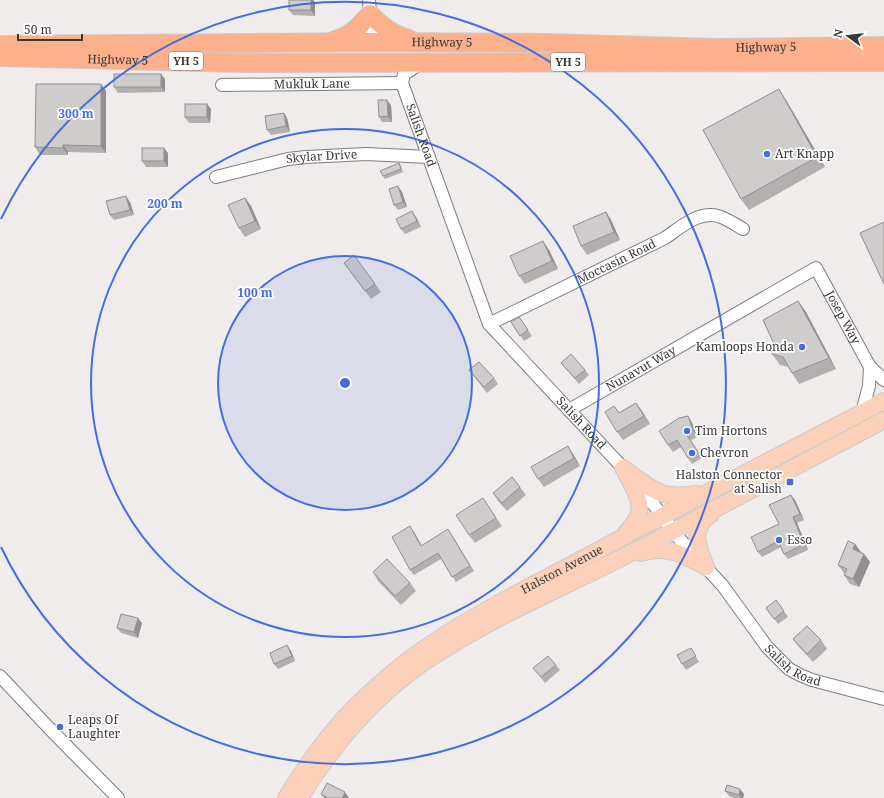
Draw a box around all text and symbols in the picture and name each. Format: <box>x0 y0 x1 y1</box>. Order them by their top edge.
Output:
scale bar <box>18 16 82 42</box>
north arrow <box>828 16 868 56</box>
text: 50 m <box>24 21 52 38</box>
text: N <box>829 27 846 39</box>
street label: Highway 5 <box>411 33 473 51</box>
street label: Highway 5 <box>735 38 796 56</box>
street label: Highway 5 <box>87 50 149 69</box>
road number: YH 5 <box>169 52 203 70</box>
road number: YH 5 <box>551 53 585 71</box>
street label: Mukluk Lane <box>274 75 350 92</box>
street label: Salish Road <box>402 101 441 170</box>
text: 300 m <box>58 105 94 122</box>
street label: Skylar Drive <box>285 145 358 167</box>
place label: Art Knapp <box>775 145 834 162</box>
marker: Art Knapp <box>762 149 772 159</box>
text: 200 m <box>147 195 183 212</box>
street label: Moccasin Road <box>574 234 659 288</box>
text: 100 m <box>237 284 273 301</box>
street label: Josep Way <box>821 286 865 347</box>
place label: Kamloops Honda <box>696 338 794 355</box>
street label: Nunavut Way <box>603 341 679 395</box>
marker: Kamloops Honda <box>797 342 807 352</box>
centre of rings <box>338 376 352 390</box>
street label: Salish Road <box>553 393 611 453</box>
place label: Tim Hortons <box>695 422 767 439</box>
marker: Tim Hortons <box>682 426 692 436</box>
place label: Chevron <box>700 444 749 461</box>
marker: Chevron <box>687 448 697 458</box>
place label: Halston Connector at Salish <box>676 466 782 497</box>
marker: Halston Connector at Salish <box>785 477 795 487</box>
place label: Esso <box>787 531 812 548</box>
marker: Esso <box>774 535 784 545</box>
street label: Halston Avenue <box>518 541 606 598</box>
street label: Salish Road <box>761 640 824 690</box>
place label: Leaps Of Laughter <box>68 711 121 742</box>
marker: Leaps Of Laughter <box>55 722 65 732</box>

